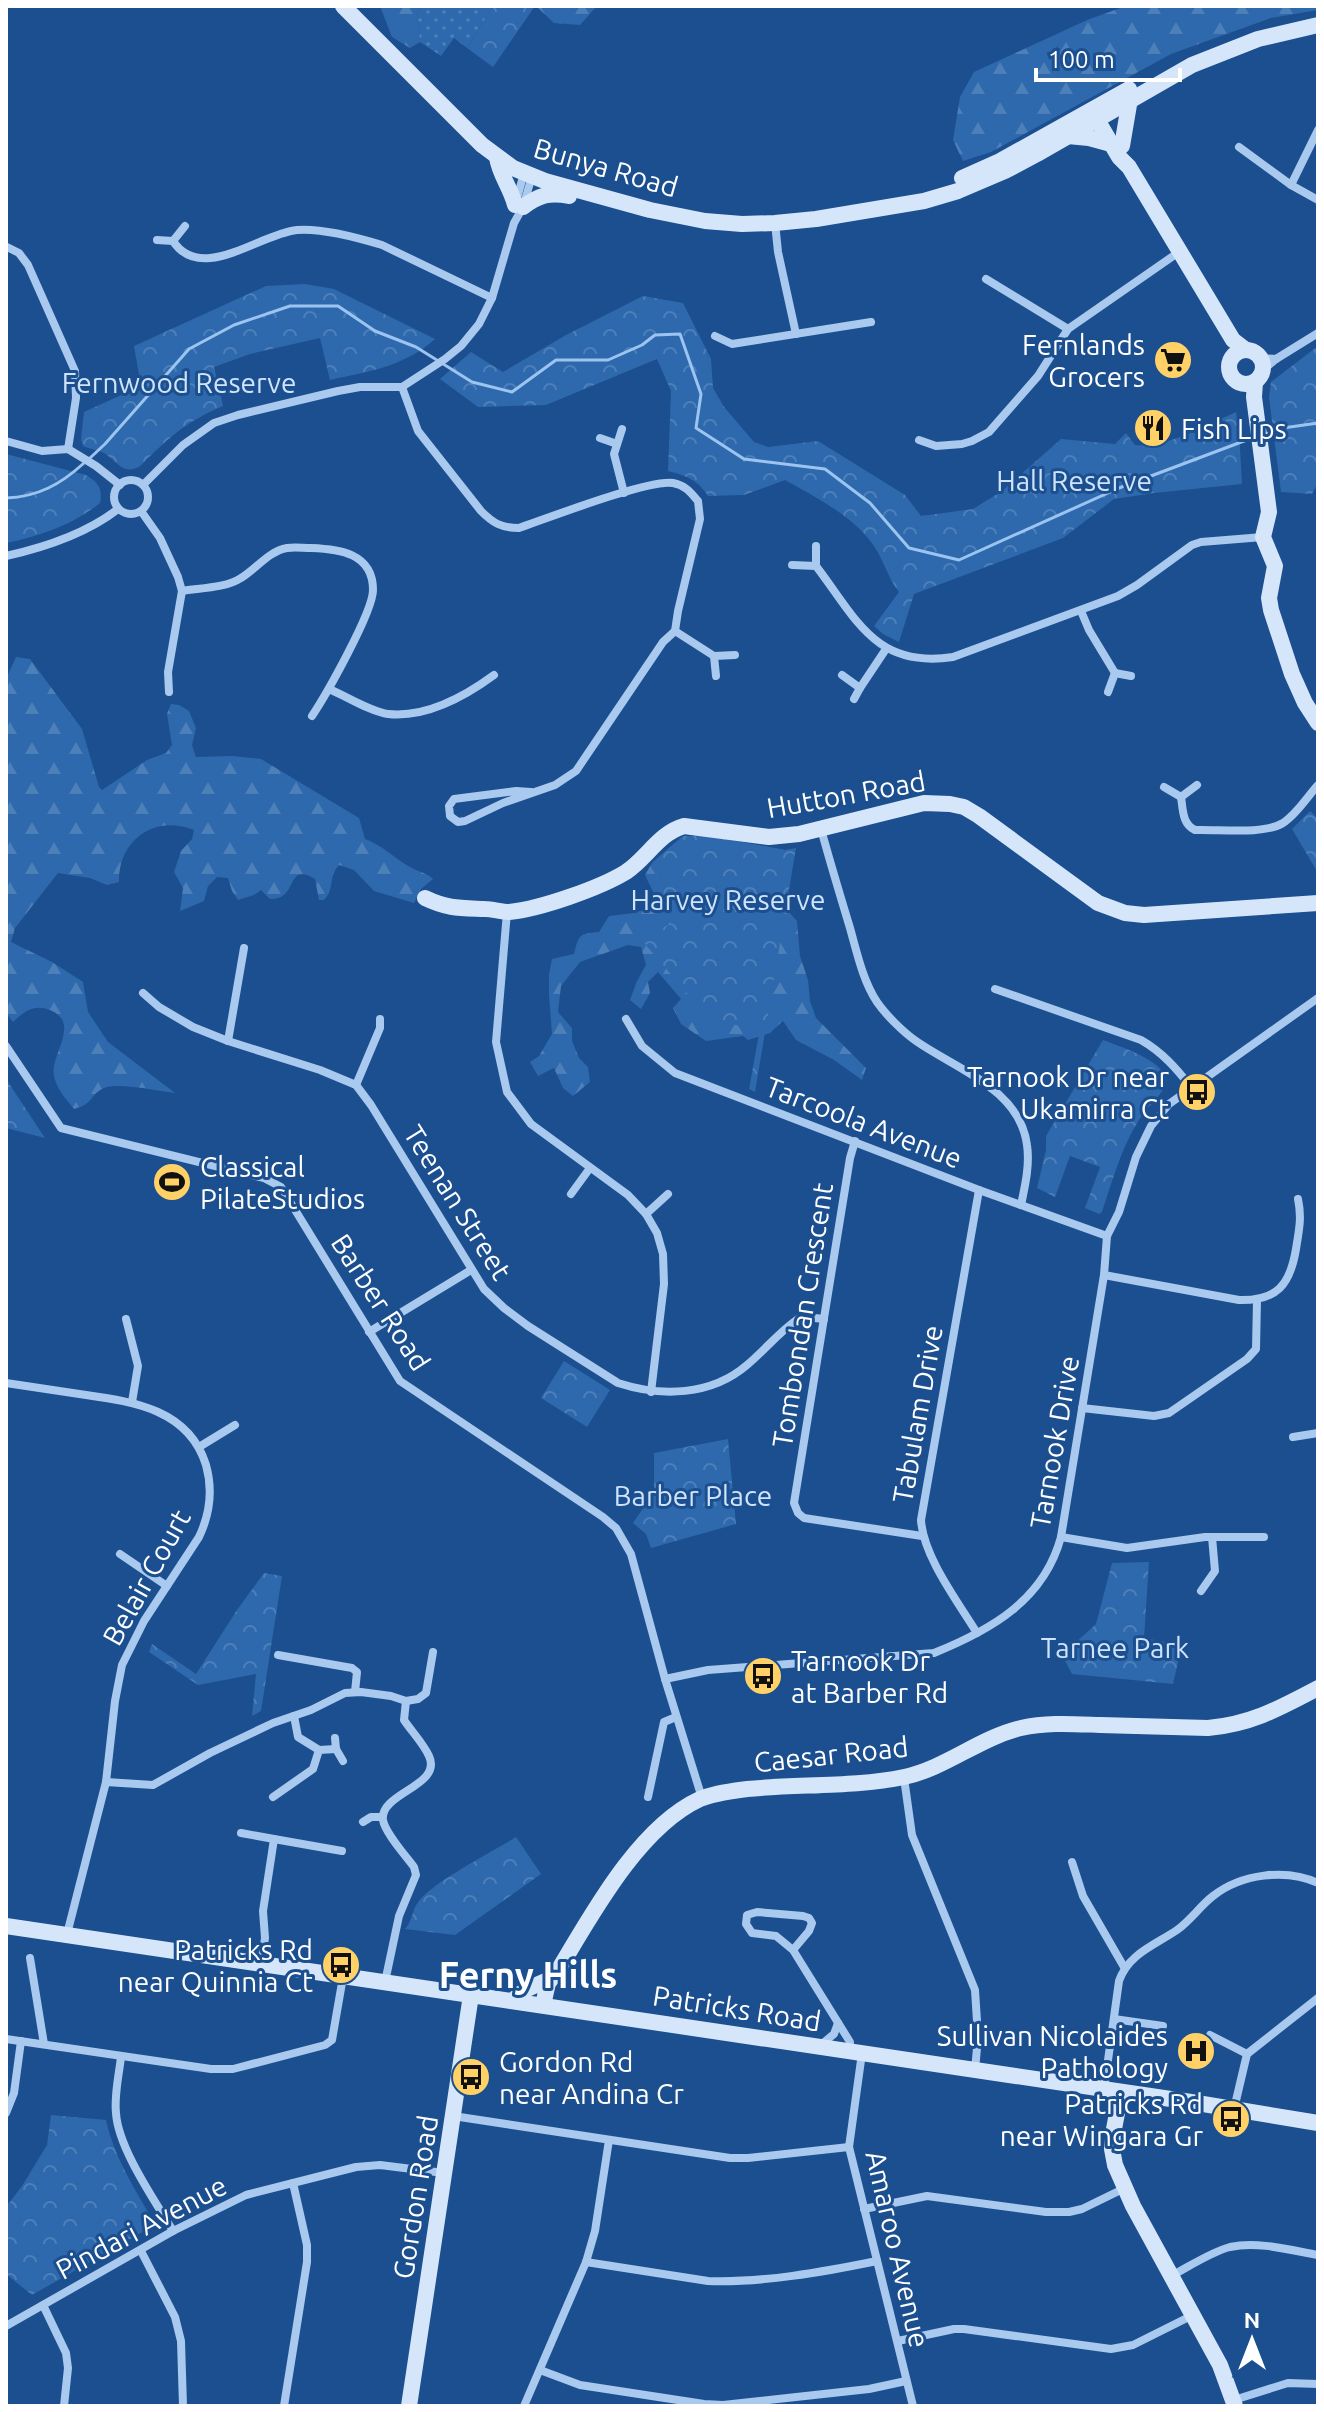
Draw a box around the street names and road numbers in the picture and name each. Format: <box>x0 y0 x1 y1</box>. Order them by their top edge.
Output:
street label: Bunya Road <box>530 132 682 202</box>
street label: Hutton Road <box>764 765 928 823</box>
street label: Tarcoola Avenue <box>761 1070 967 1174</box>
street label: Teenan Street <box>398 1119 518 1285</box>
street label: Tombondan Crescent <box>766 1181 838 1449</box>
street label: Barber Road <box>325 1228 437 1376</box>
street label: Tabulam Drive <box>886 1323 948 1505</box>
street label: Tarnook Drive <box>1024 1353 1084 1531</box>
street label: Belair Court <box>96 1504 196 1650</box>
street label: Caesar Road <box>752 1730 910 1778</box>
street label: Patricks Road <box>651 1979 823 2037</box>
street label: Gordon Road <box>387 2113 443 2281</box>
street label: Amaroo Avenue <box>860 2148 936 2350</box>
street label: Pindari Avenue <box>51 2169 231 2285</box>

